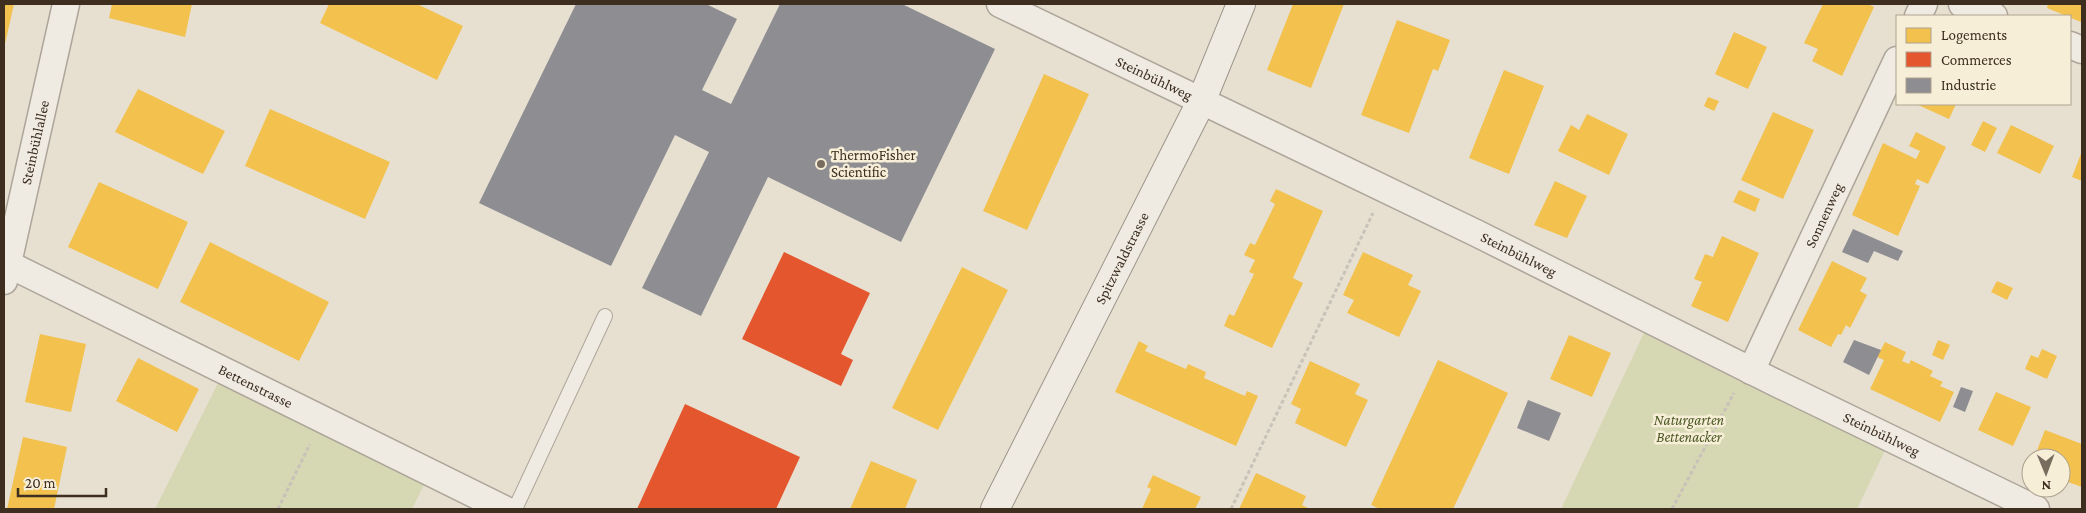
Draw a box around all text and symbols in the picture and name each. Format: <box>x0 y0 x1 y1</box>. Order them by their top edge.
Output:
legend <box>1896 15 2071 105</box>
text: Logements <box>1941 27 2007 44</box>
text: Commerces <box>1941 52 2012 68</box>
street label: Steinbühlweg <box>1113 53 1195 104</box>
text: Industrie <box>1941 77 1997 93</box>
street label: Steinbühlallee <box>18 98 52 186</box>
place label: ThermoFisher Scientific <box>831 147 916 180</box>
marker: ThermoFisher Scientific <box>815 158 827 170</box>
street label: Sonnenweg <box>1802 180 1847 250</box>
street label: Spitzwaldstrasse <box>1092 209 1152 307</box>
street label: Steinbühlweg <box>1478 229 1559 281</box>
street label: Bettenstrasse <box>216 361 295 411</box>
street label: Steinbühlweg <box>1841 409 1922 460</box>
park label: Naturgarten Bettenacker <box>1654 412 1725 445</box>
north arrow <box>2021 448 2071 498</box>
scale bar <box>18 466 105 498</box>
text: 20 m <box>25 475 56 491</box>
text: N <box>2041 478 2051 494</box>

